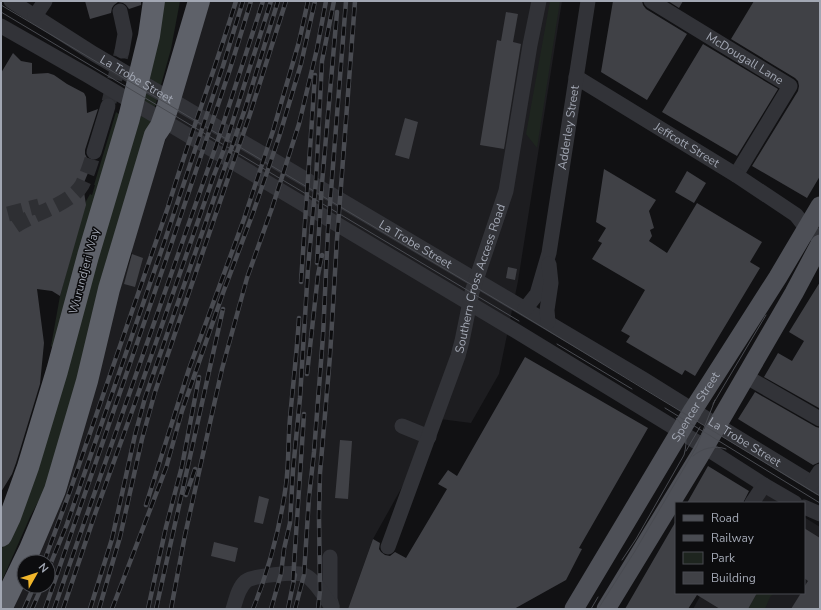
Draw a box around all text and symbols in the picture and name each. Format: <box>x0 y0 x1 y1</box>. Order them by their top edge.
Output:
street label: McDougall Lane <box>703 29 787 88</box>
street label: La Trobe Street <box>97 51 177 108</box>
street label: Adderley Street <box>554 83 583 171</box>
street label: Jeffcott Street <box>650 118 723 171</box>
street label: Southern Cross Access Road <box>451 202 509 355</box>
street label: La Trobe Street <box>376 216 456 273</box>
street label: Wurundjeri Way <box>65 225 103 316</box>
street label: Spencer Street <box>668 368 724 445</box>
street label: La Trobe Street <box>705 414 785 471</box>
legend <box>675 502 805 594</box>
text: Road <box>711 510 739 526</box>
text: Railway <box>711 530 755 546</box>
text: Park <box>711 550 736 566</box>
north arrow <box>16 554 56 594</box>
text: N <box>35 560 52 576</box>
text: Building <box>711 570 756 586</box>

